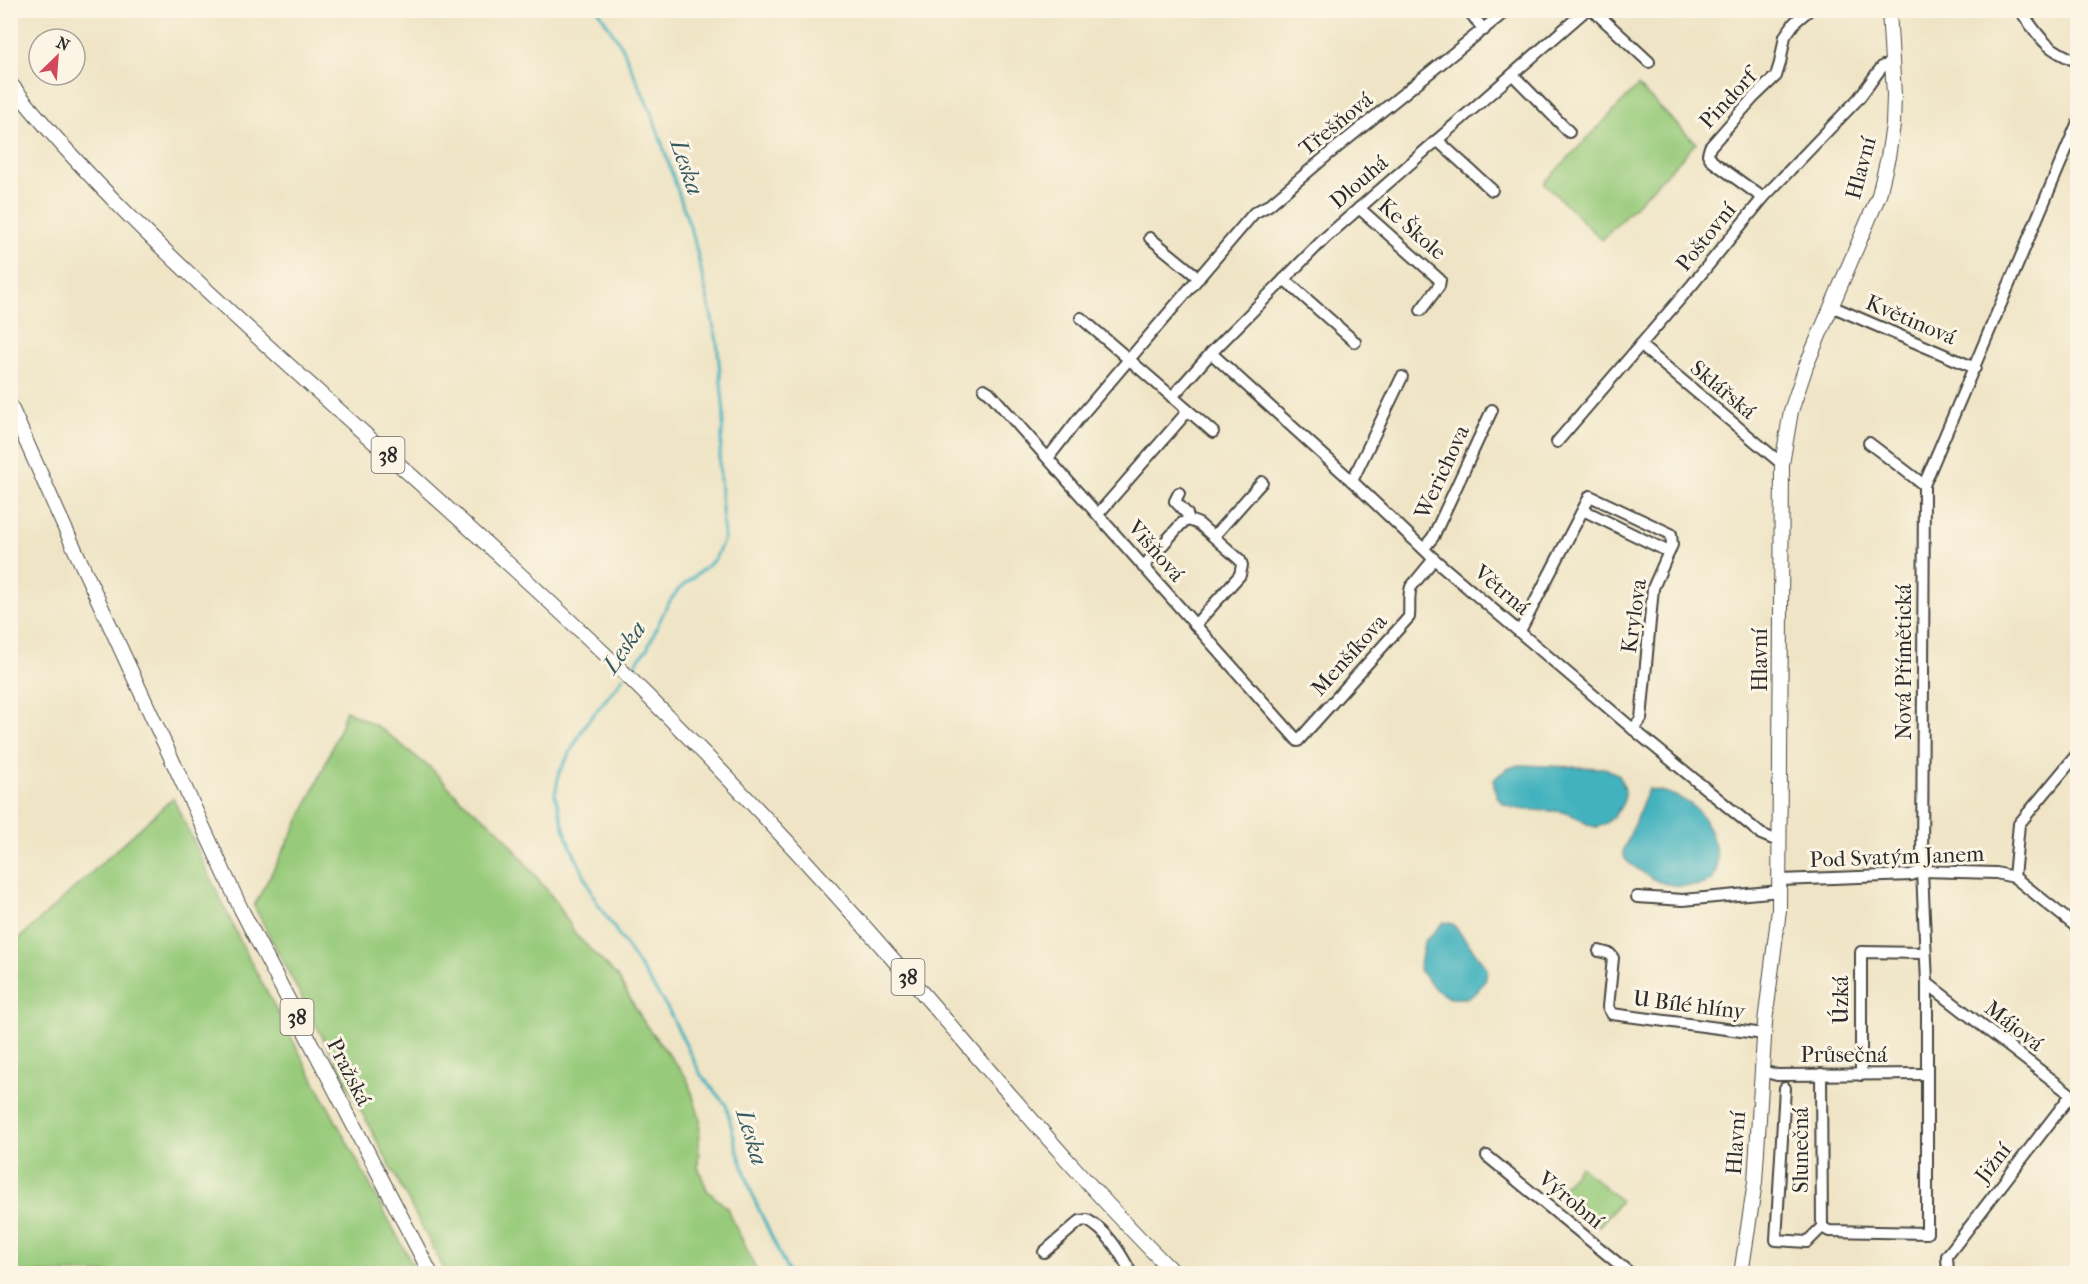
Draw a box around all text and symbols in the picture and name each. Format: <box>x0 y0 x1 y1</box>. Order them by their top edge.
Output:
north arrow <box>27 27 87 87</box>
text: N <box>54 33 73 55</box>
street label: Pindorf <box>1694 60 1765 134</box>
street label: Třešňová <box>1294 86 1379 162</box>
street label: Hlavní <box>1840 133 1882 202</box>
water label: Leska <box>664 134 710 199</box>
street label: Dlouhá <box>1325 149 1394 214</box>
street label: Ke Škole <box>1373 192 1452 266</box>
street label: Poštovní <box>1670 197 1742 277</box>
street label: Květinová <box>1862 289 1961 351</box>
street label: Sklářská <box>1685 355 1762 426</box>
street label: Werichova <box>1409 420 1475 524</box>
road number: 38 <box>372 437 404 473</box>
street label: Višňová <box>1121 514 1190 588</box>
street label: Větrná <box>1468 559 1536 621</box>
street label: Krylova <box>1616 576 1652 655</box>
street label: Nová Přímětická <box>1891 583 1917 740</box>
street label: Menšíkova <box>1306 608 1393 701</box>
water label: Leska <box>595 616 652 680</box>
street label: Hlavní <box>1747 628 1773 692</box>
street label: Pod Svatým Janem <box>1809 841 1986 873</box>
road number: 38 <box>892 959 924 995</box>
street label: Úzká <box>1827 975 1854 1024</box>
street label: U Bílé hlíny <box>1631 985 1748 1025</box>
street label: Májová <box>1979 995 2049 1058</box>
road number: 38 <box>280 999 314 1035</box>
street label: Pražská <box>321 1034 377 1111</box>
street label: Průsečná <box>1801 1042 1888 1068</box>
water label: Leska <box>730 1104 774 1168</box>
street label: Slunečná <box>1788 1106 1814 1193</box>
street label: Hlavní <box>1721 1110 1751 1176</box>
street label: Jižní <box>1968 1137 2017 1190</box>
street label: Výrobní <box>1532 1165 1609 1235</box>

